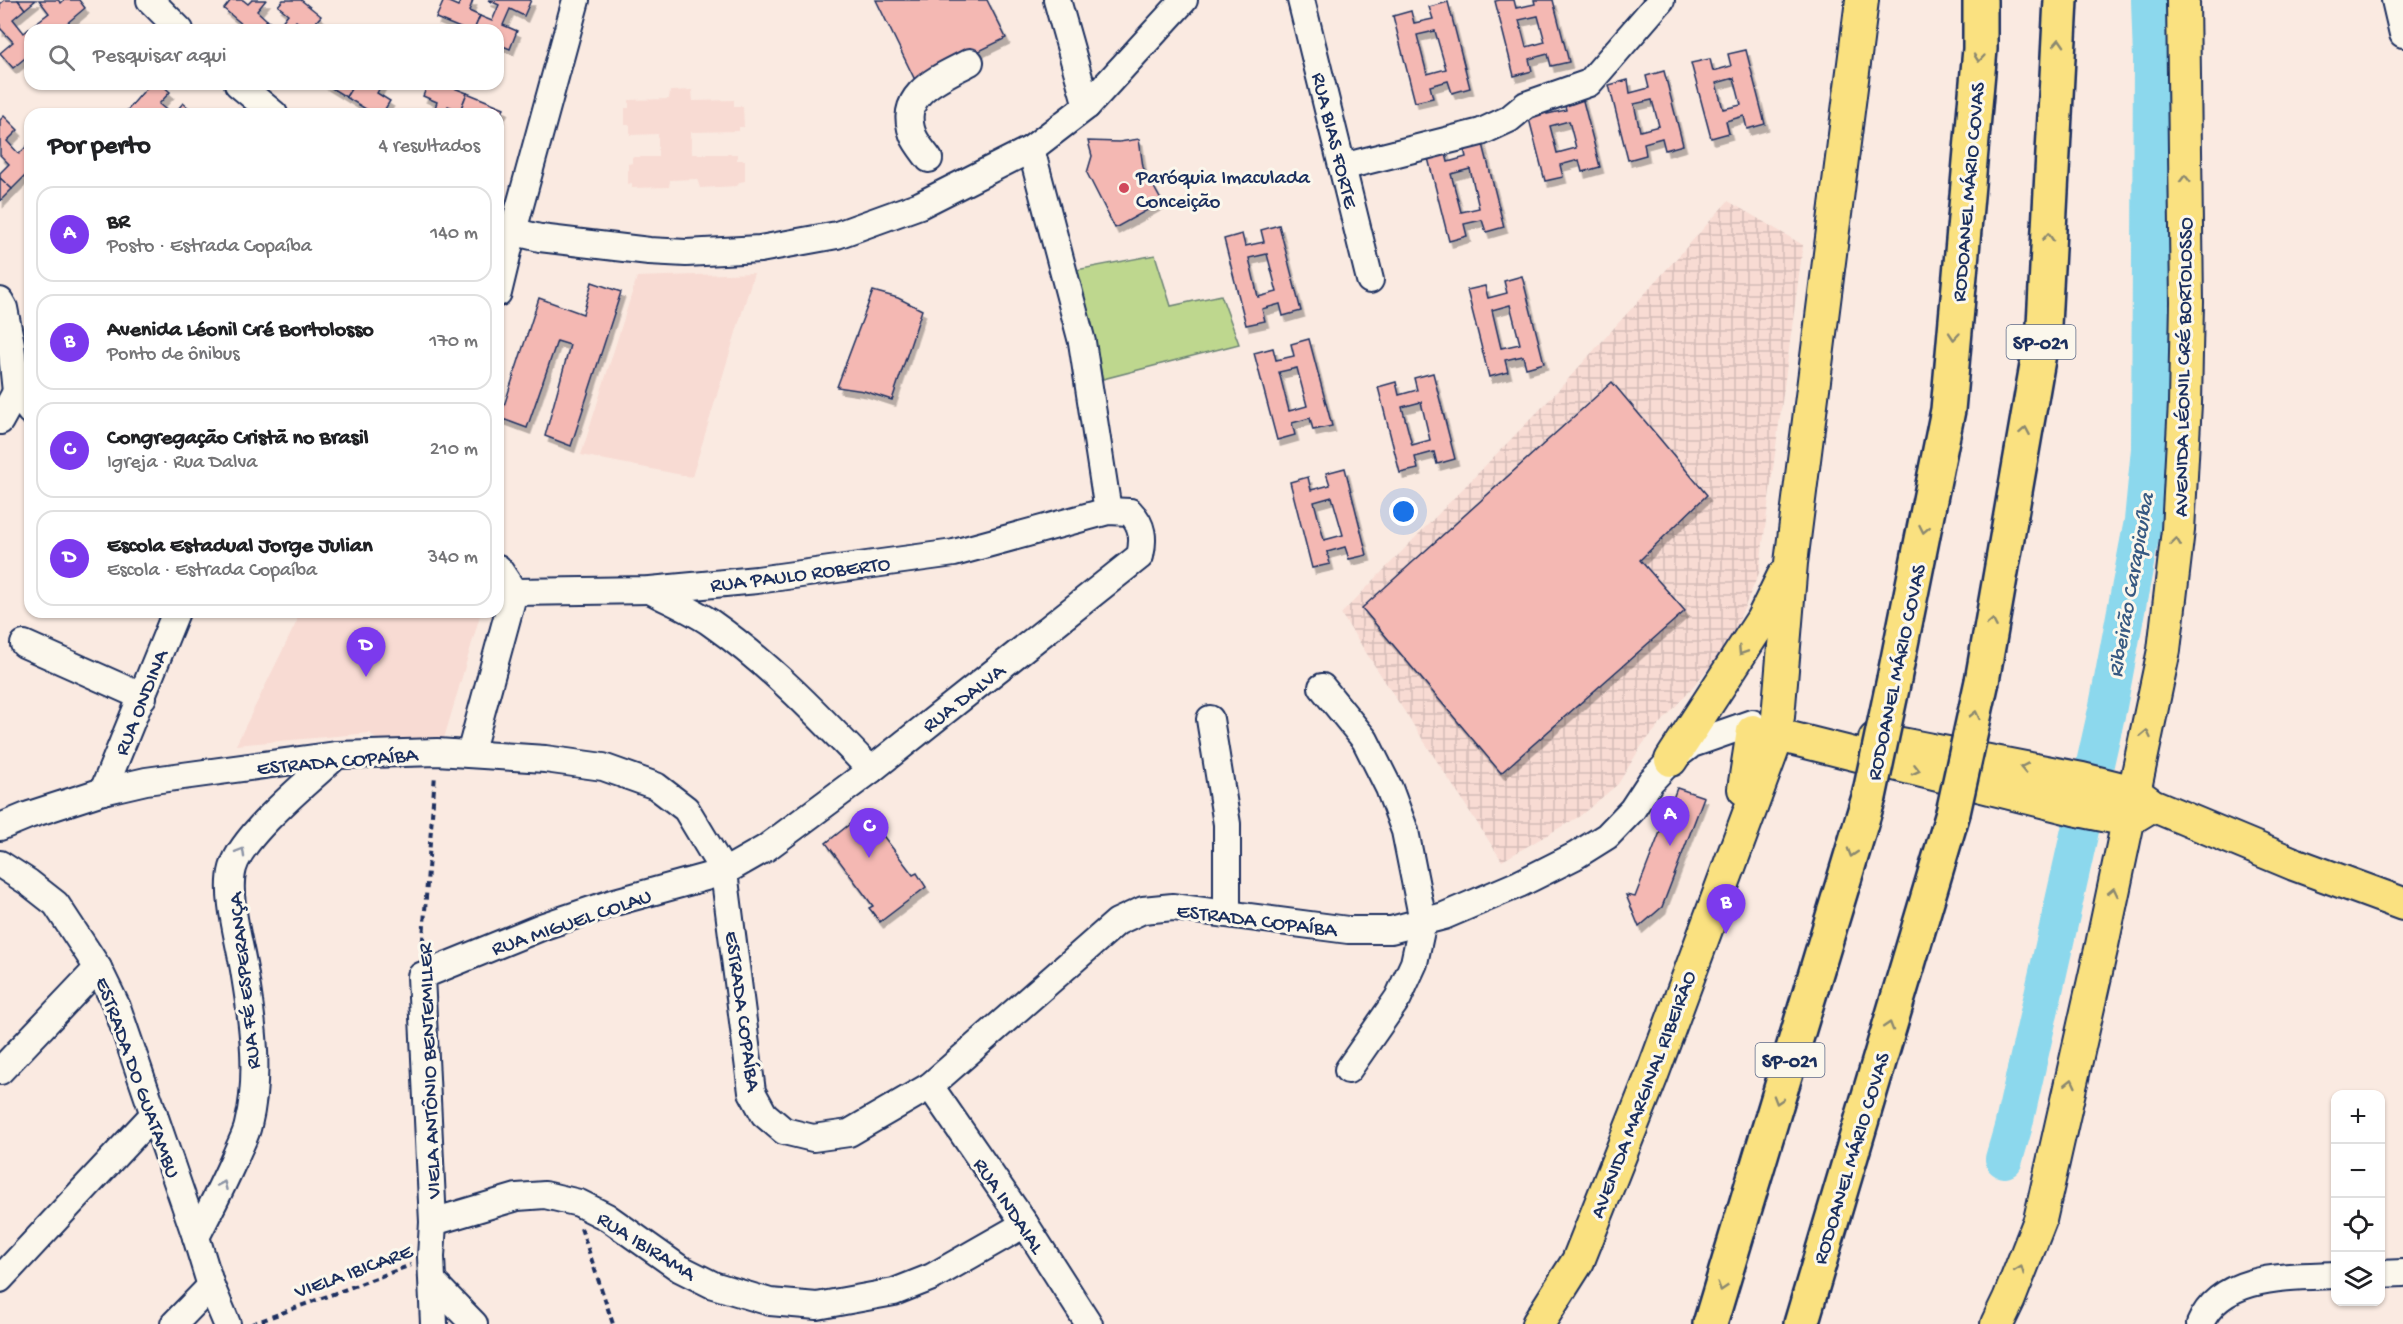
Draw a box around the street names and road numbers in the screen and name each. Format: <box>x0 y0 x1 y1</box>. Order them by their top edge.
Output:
street label: RUA BIAS FORTE <box>1304 70 1362 212</box>
street label: RODOANEL MÁRIO COVAS <box>1947 81 1993 303</box>
street label: AVENIDA LÉONIL CRÉ BORTOLOSSO <box>2170 217 2201 517</box>
road number: SP-021 <box>2006 325 2076 359</box>
street label: RUA PAULO ROBERTO <box>709 553 892 600</box>
street label: RODOANEL MÁRIO COVAS <box>1862 562 1934 783</box>
street label: RUA ONDINA <box>111 645 176 760</box>
street label: RUA DALVA <box>919 659 1013 740</box>
street label: ESTRADA COPAÍBA <box>256 744 420 783</box>
street label: RUA MIGUEL COLAU <box>489 885 655 963</box>
street label: RUA FÉ ESPERANÇA <box>225 889 268 1070</box>
street label: ESTRADA COPAÍBA <box>1175 900 1340 945</box>
street label: ESTRADA COPAÍBA <box>717 930 764 1095</box>
street label: VIELA ANTÔNIO BENTEMILLER <box>415 942 448 1200</box>
street label: AVENIDA MARGINAL RIBEIRÃO <box>1586 968 1704 1222</box>
street label: ESTRADA DO GUATAMBU <box>88 974 184 1182</box>
road number: SP-021 <box>1756 1043 1824 1077</box>
street label: RODOANEL MÁRIO COVAS <box>1808 1050 1898 1268</box>
street label: RUA INDAIAL <box>966 1154 1049 1261</box>
street label: RUA IBIRAMA <box>591 1208 700 1289</box>
street label: VIELA IBICARE <box>291 1240 417 1307</box>

